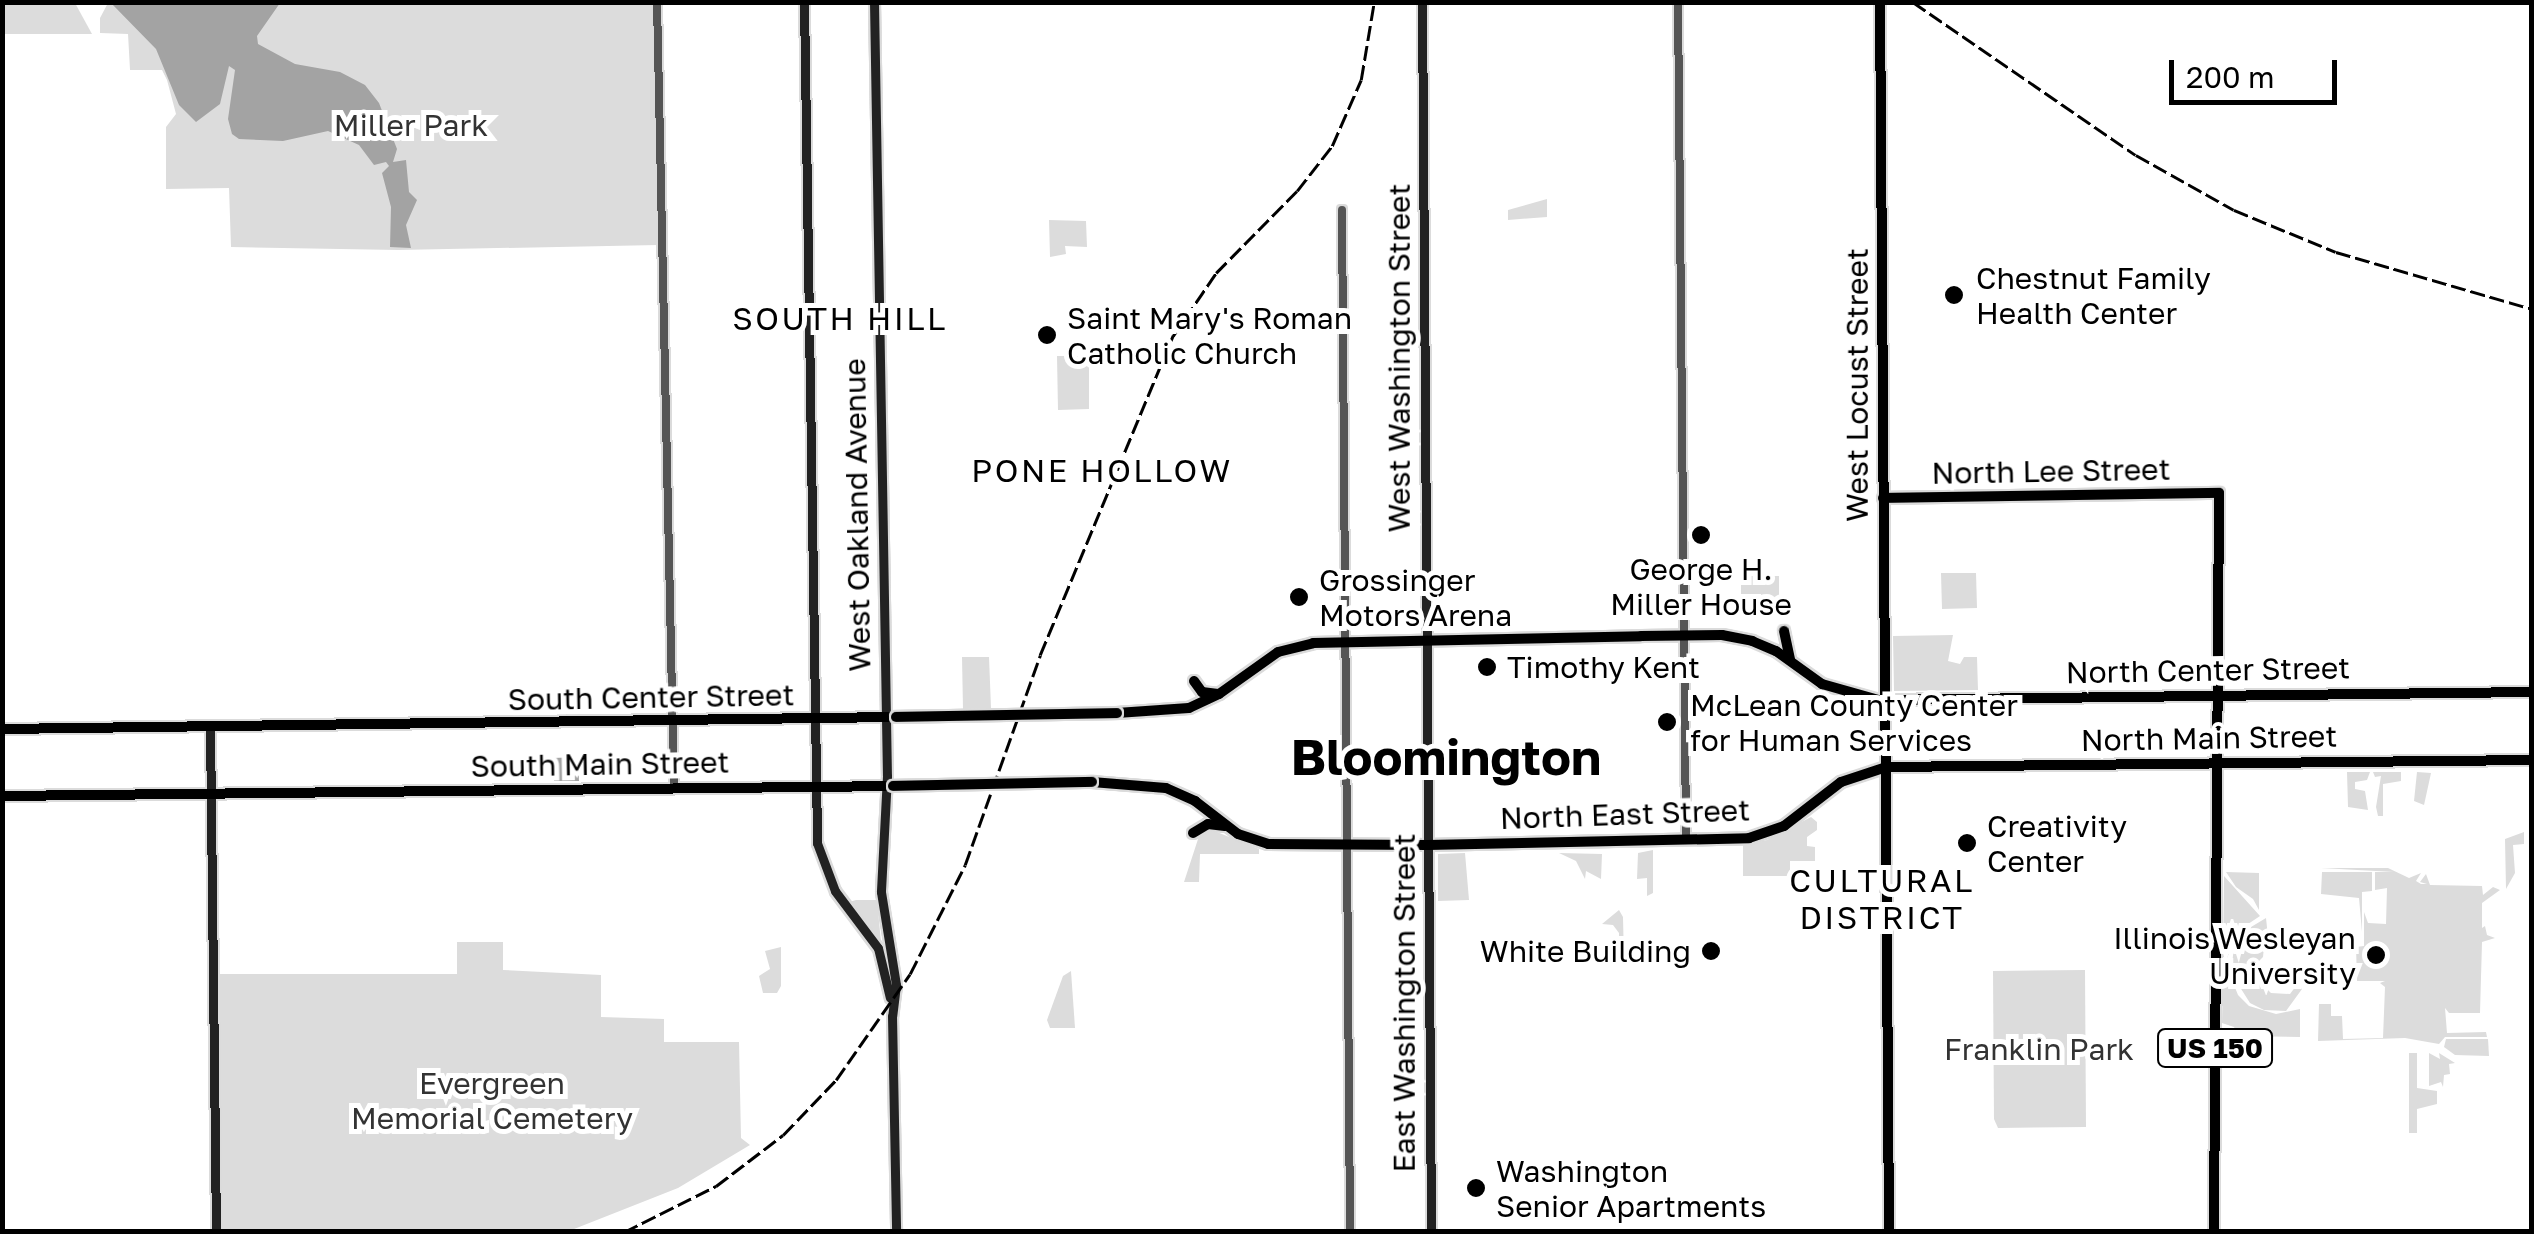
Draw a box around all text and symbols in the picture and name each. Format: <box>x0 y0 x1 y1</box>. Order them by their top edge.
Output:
scale bar <box>2174 40 2342 102</box>
text: 200 m <box>2186 59 2275 95</box>
park label: Miller Park <box>334 107 488 143</box>
street label: West Washington Street <box>1381 184 1417 532</box>
street label: West Locust Street <box>1839 248 1875 522</box>
place label: Chestnut Family Health Center <box>1976 260 2211 330</box>
marker: Chestnut Family Health Center <box>1941 282 1967 308</box>
district label: SOUTH HILL <box>732 299 948 337</box>
place label: Saint Mary's Roman Catholic Church <box>1067 300 1352 370</box>
marker: Saint Mary's Roman Catholic Church <box>1036 324 1058 346</box>
street label: West Oakland Avenue <box>836 358 878 672</box>
district label: PONE HOLLOW <box>971 451 1233 489</box>
street label: North Lee Street <box>1931 451 2171 491</box>
marker: George H. Miller House <box>1690 524 1712 546</box>
place label: George H. Miller House <box>1610 551 1792 622</box>
place label: Grossinger Motors Arena <box>1319 562 1512 632</box>
marker: Grossinger Motors Arena <box>1288 586 1310 608</box>
place label: Timothy Kent <box>1507 649 1700 685</box>
street label: North Center Street <box>2066 650 2350 690</box>
marker: Timothy Kent <box>1476 656 1498 678</box>
street label: South Center Street <box>507 677 795 717</box>
place label: McLean County Center for Human Services <box>1690 687 2018 758</box>
marker: McLean County Center for Human Services <box>1654 709 1680 735</box>
street label: North Main Street <box>2080 718 2338 758</box>
district label: Bloomington <box>1291 727 1601 787</box>
street label: South Main Street <box>470 744 730 784</box>
street label: North East Street <box>1499 792 1751 836</box>
place label: Creativity Center <box>1987 808 2127 878</box>
marker: Creativity Center <box>1956 832 1978 854</box>
street label: East Washington Street <box>1386 834 1422 1172</box>
district label: CULTURAL DISTRICT <box>1789 862 1975 937</box>
place label: Illinois Wesleyan University <box>2113 920 2356 990</box>
place label: White Building <box>1480 933 1691 969</box>
marker: White Building <box>1700 940 1722 962</box>
marker: Illinois Wesleyan University <box>2365 944 2387 966</box>
road number: US 150 <box>2155 1025 2275 1071</box>
park label: Franklin Park <box>1944 1031 2134 1067</box>
park label: Evergreen Memorial Cemetery <box>351 1065 633 1136</box>
place label: Washington Senior Apartments <box>1496 1153 1766 1224</box>
marker: Washington Senior Apartments <box>1465 1177 1487 1199</box>

